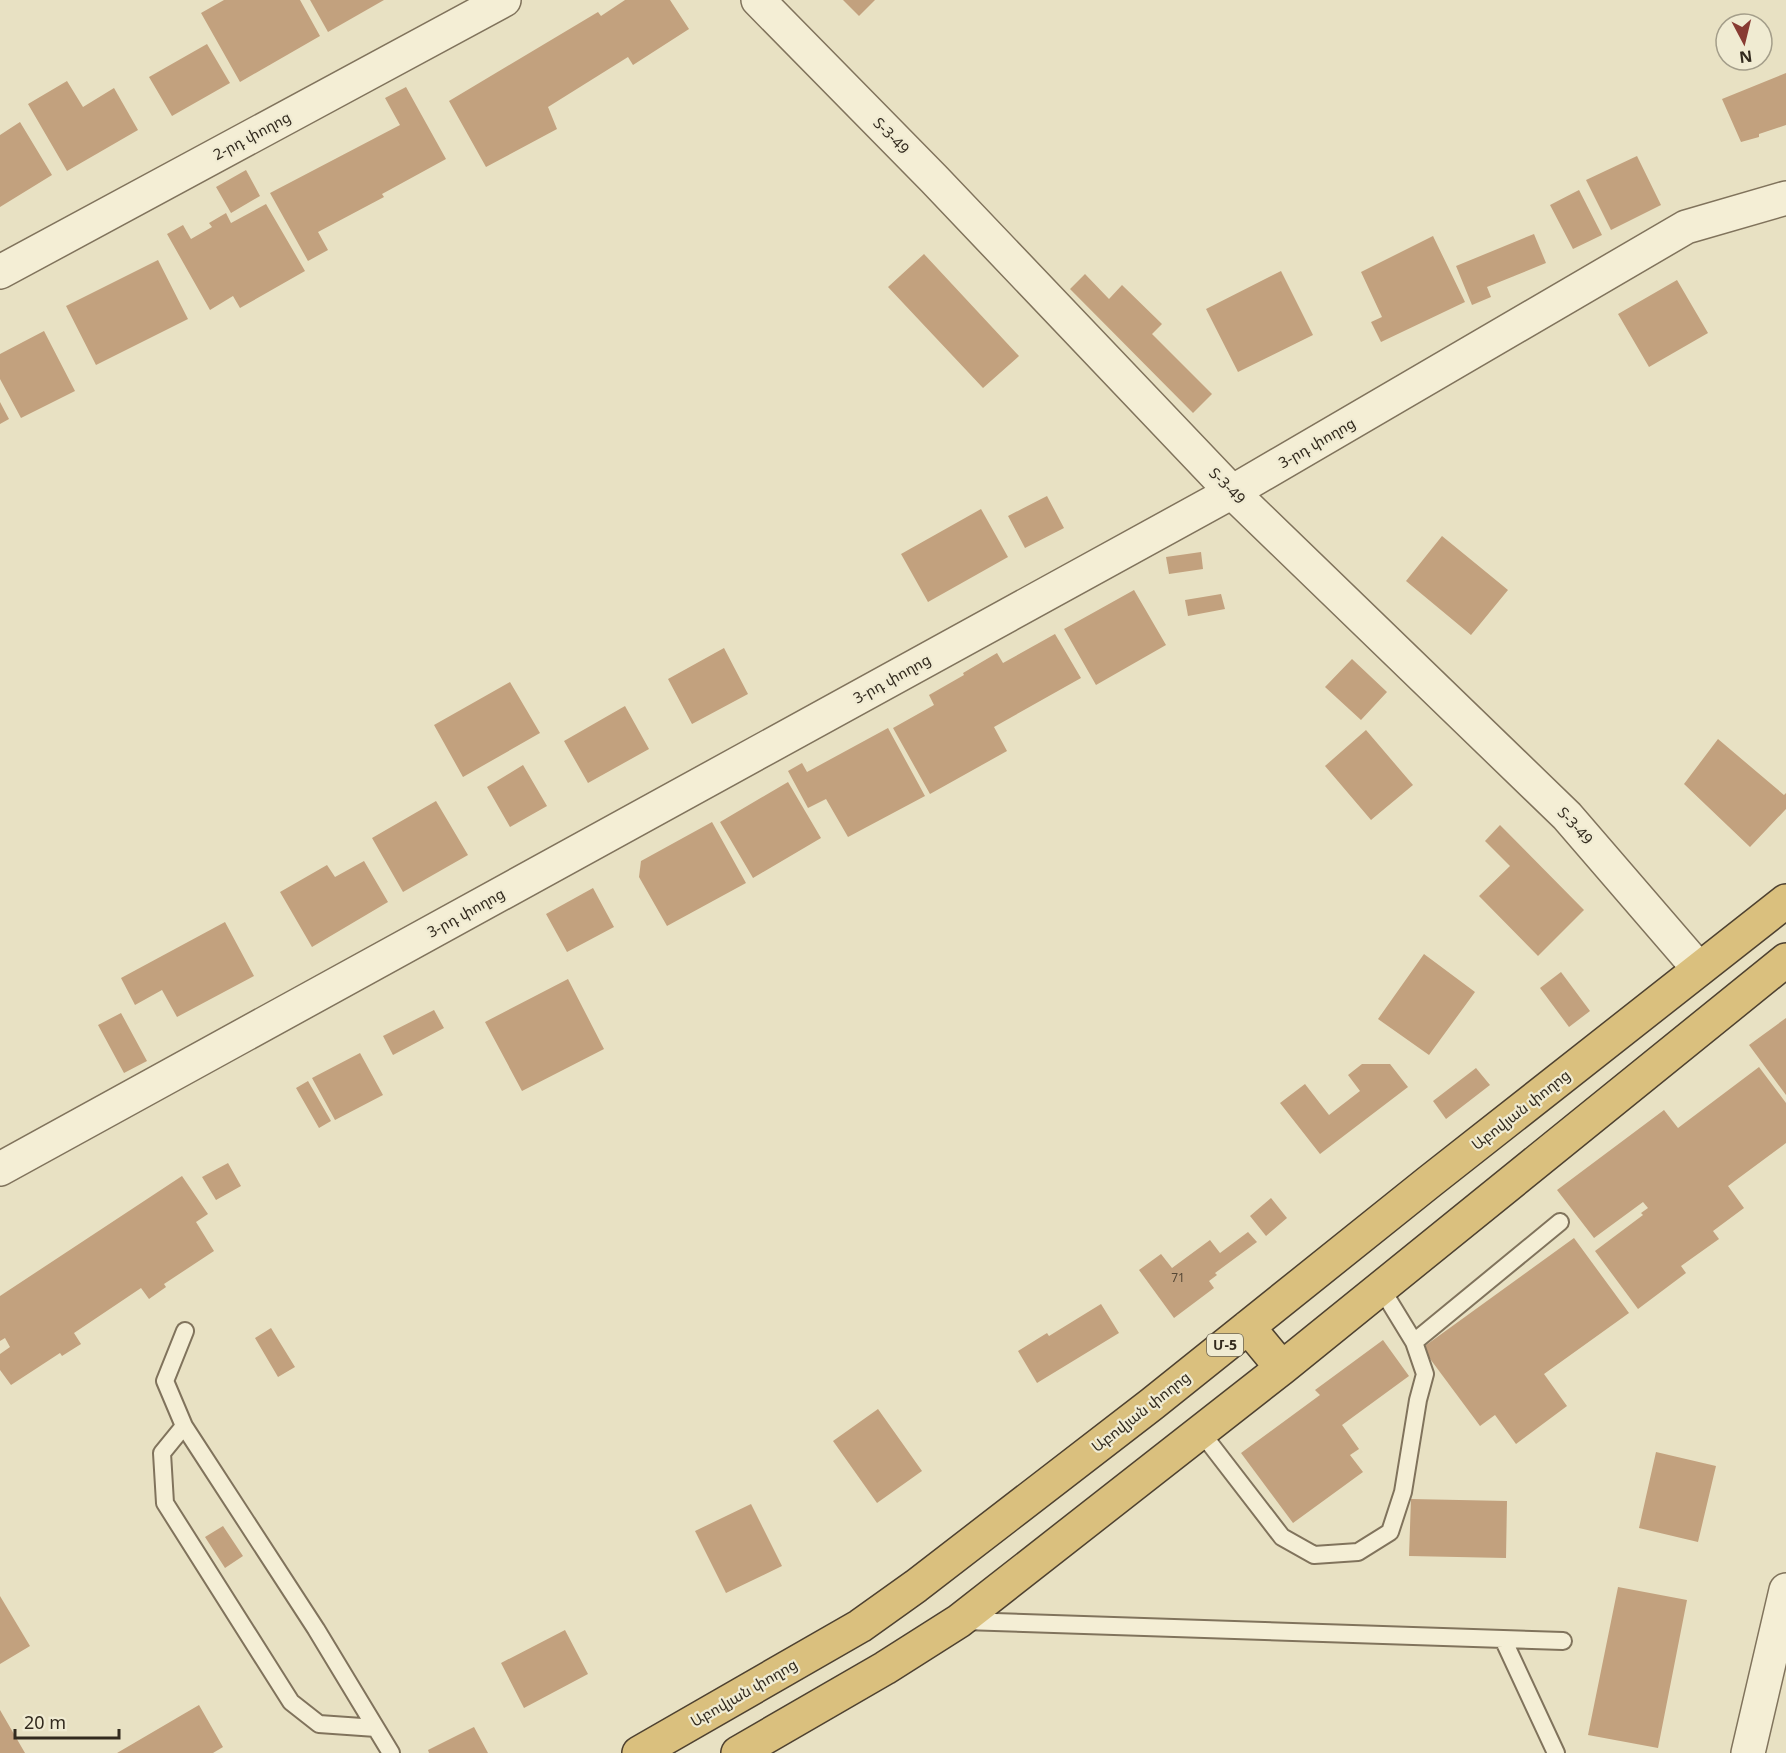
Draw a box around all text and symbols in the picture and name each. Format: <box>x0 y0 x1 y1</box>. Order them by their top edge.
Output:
north arrow <box>1714 12 1774 72</box>
text: N <box>1738 45 1754 69</box>
street label: 2-րդ փողոց <box>209 106 294 164</box>
street label: Տ-3-49 <box>869 113 914 158</box>
street label: 3-րդ փողոց <box>1275 412 1358 472</box>
street label: Տ-3-49 <box>1205 463 1250 508</box>
street label: 3-րդ փողոց <box>849 649 934 708</box>
street label: Տ-3-49 <box>1554 802 1598 848</box>
street label: 3-րդ փողոց <box>423 883 508 942</box>
street label: Աբովյան փողոց <box>1467 1064 1574 1154</box>
house number: 71 <box>1171 1269 1185 1286</box>
road number: Մ-5 <box>1207 1334 1243 1356</box>
street label: Աբովյան փողոց <box>1087 1366 1194 1456</box>
street label: Աբովյան փողոց <box>687 1653 800 1731</box>
scale bar <box>15 1702 118 1740</box>
text: 20 m <box>24 1710 66 1734</box>

